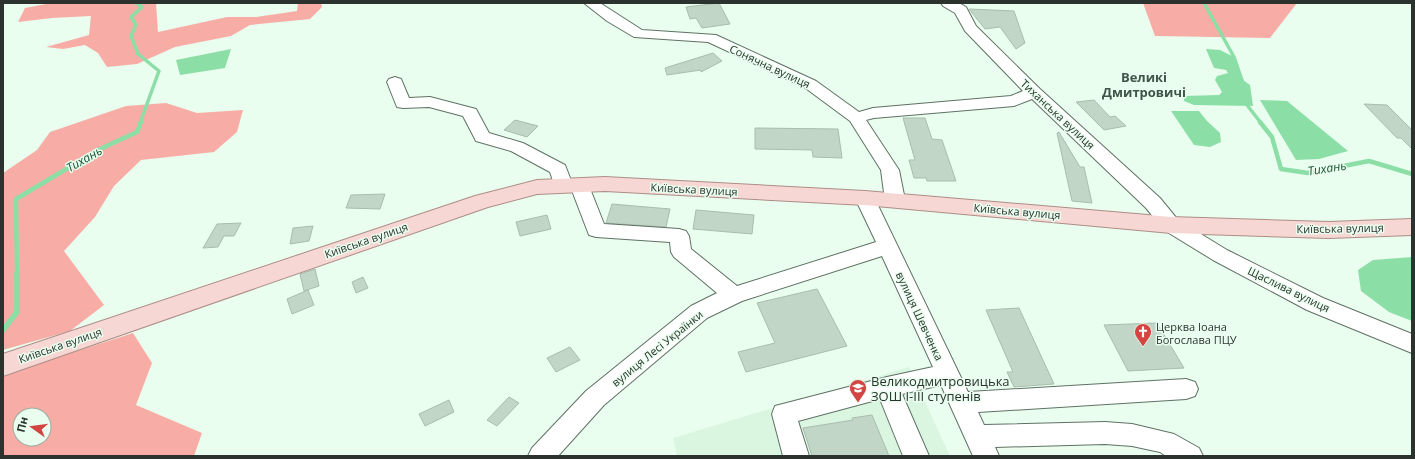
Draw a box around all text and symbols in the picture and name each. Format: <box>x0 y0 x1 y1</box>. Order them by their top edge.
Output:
street label: Сонячна вулиця <box>727 41 813 91</box>
district label: Великі Дмитровичі <box>1102 68 1186 101</box>
street label: Тиханська вулиця <box>1018 76 1098 152</box>
water label: Тихань <box>63 142 105 176</box>
water label: Тихань <box>1306 157 1348 179</box>
street label: Київська вулиця <box>650 179 738 199</box>
street label: Київська вулиця <box>973 200 1061 222</box>
street label: Київська вулиця <box>322 219 410 261</box>
street label: Київська вулиця <box>1296 220 1384 236</box>
street label: Щаслива вулиця <box>1246 263 1332 315</box>
street label: вулиця Шевченка <box>893 269 947 363</box>
street label: вулиця Лесі Українки <box>608 306 706 390</box>
place label: Церква Іоана Богослава ПЦУ <box>1156 319 1237 347</box>
church icon: Церква Іоана Богослава ПЦУ <box>1133 322 1153 347</box>
street label: Київська вулиця <box>16 324 104 366</box>
place label: Великодмитровицька ЗОШ І-ІІІ ступенів <box>871 372 1010 405</box>
school or university icon: Великодмитровицька ЗОШ І-ІІІ ступенів <box>848 378 868 403</box>
north arrow <box>12 407 52 447</box>
text: Пн <box>13 415 31 434</box>

